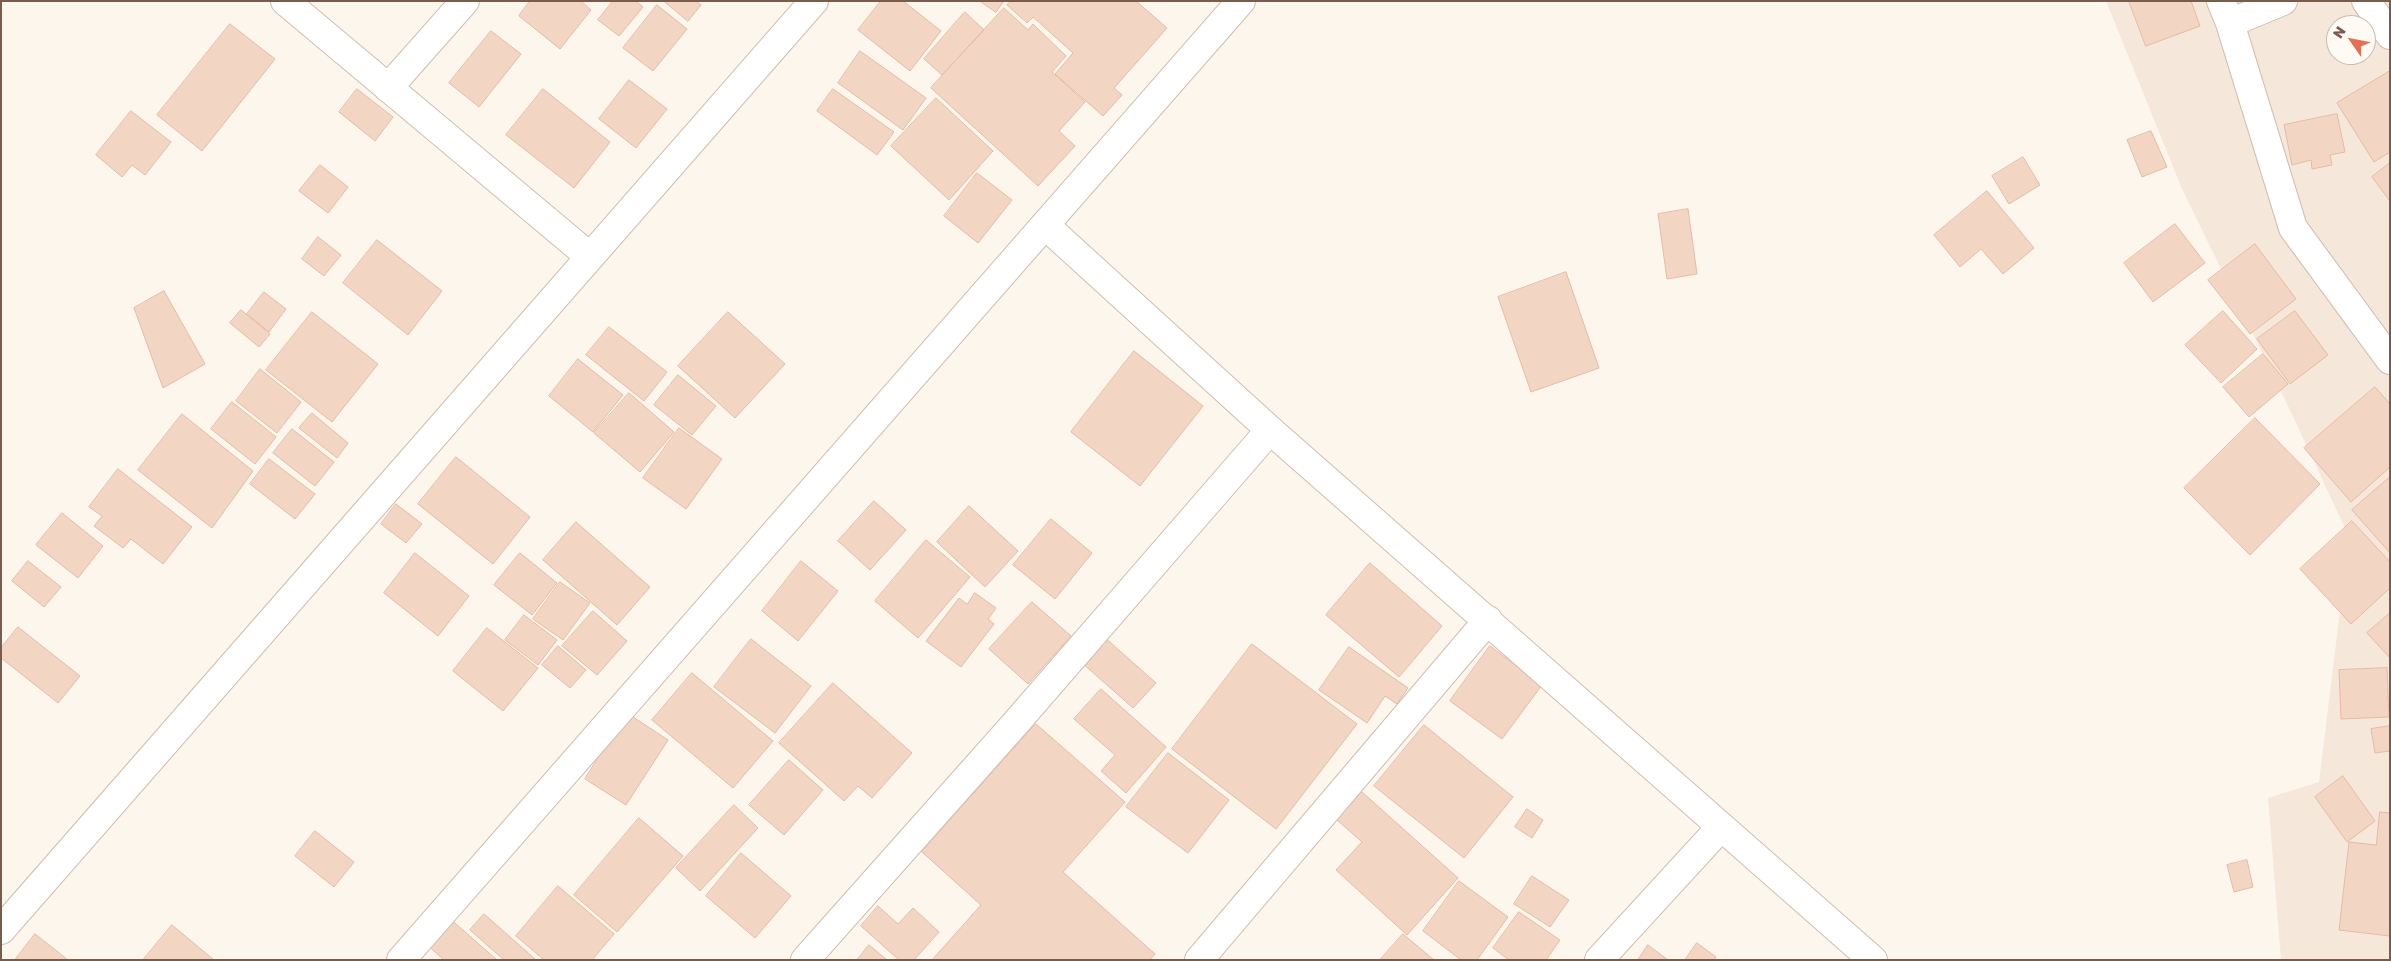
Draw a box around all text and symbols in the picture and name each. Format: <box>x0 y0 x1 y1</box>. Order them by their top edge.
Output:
north arrow <box>2326 15 2376 65</box>
text: N <box>2329 23 2349 41</box>

